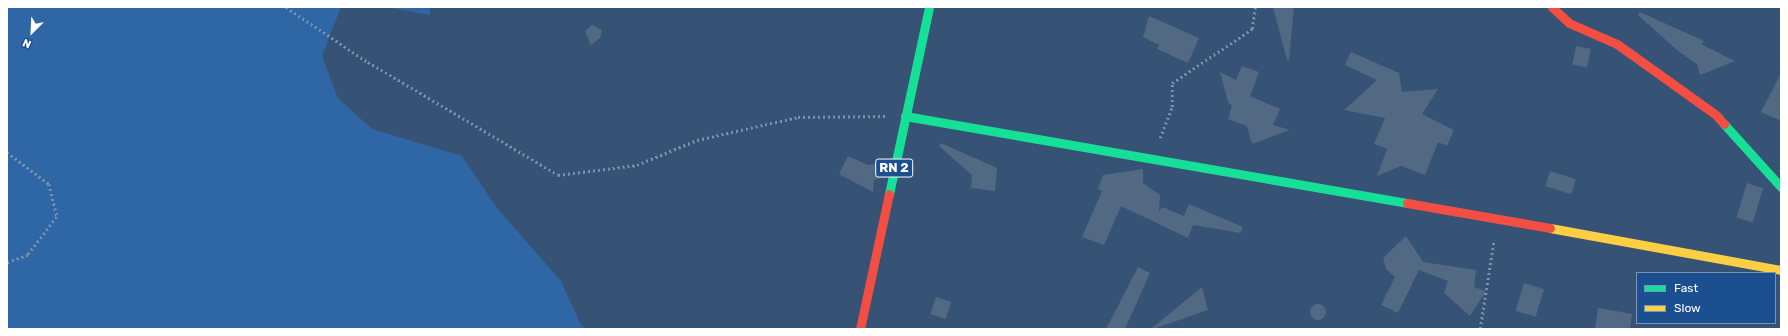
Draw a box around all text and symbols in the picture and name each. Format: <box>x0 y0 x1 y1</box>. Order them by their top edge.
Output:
north arrow <box>12 12 52 52</box>
text: N <box>21 36 33 51</box>
road number: RN 2 <box>875 157 913 179</box>
legend <box>1636 272 1776 324</box>
text: Fast <box>1674 281 1698 295</box>
text: Slow <box>1674 301 1701 315</box>

